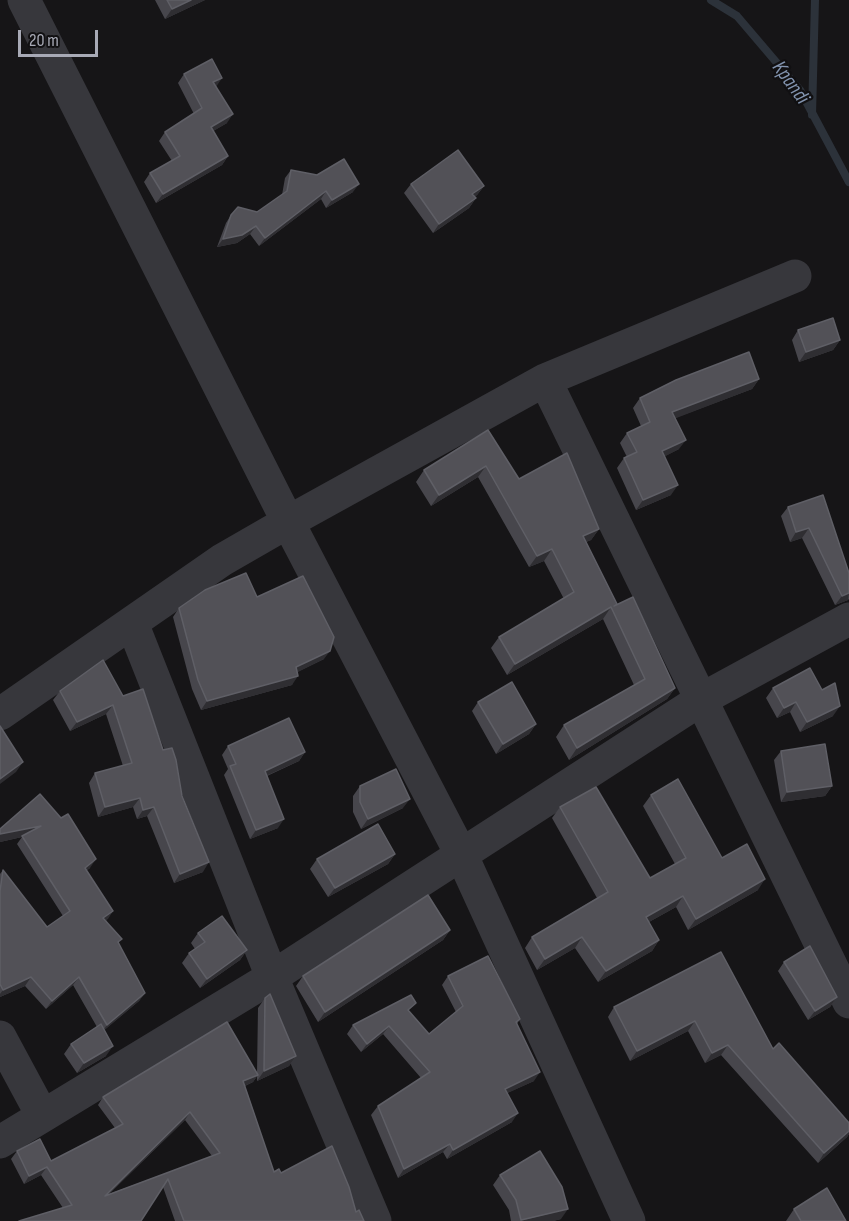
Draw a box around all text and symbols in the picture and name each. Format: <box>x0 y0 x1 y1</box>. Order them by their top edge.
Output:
scale bar <box>21 18 100 56</box>
text: 20 m <box>29 30 59 51</box>
water label: Kpandi <box>766 56 814 110</box>

